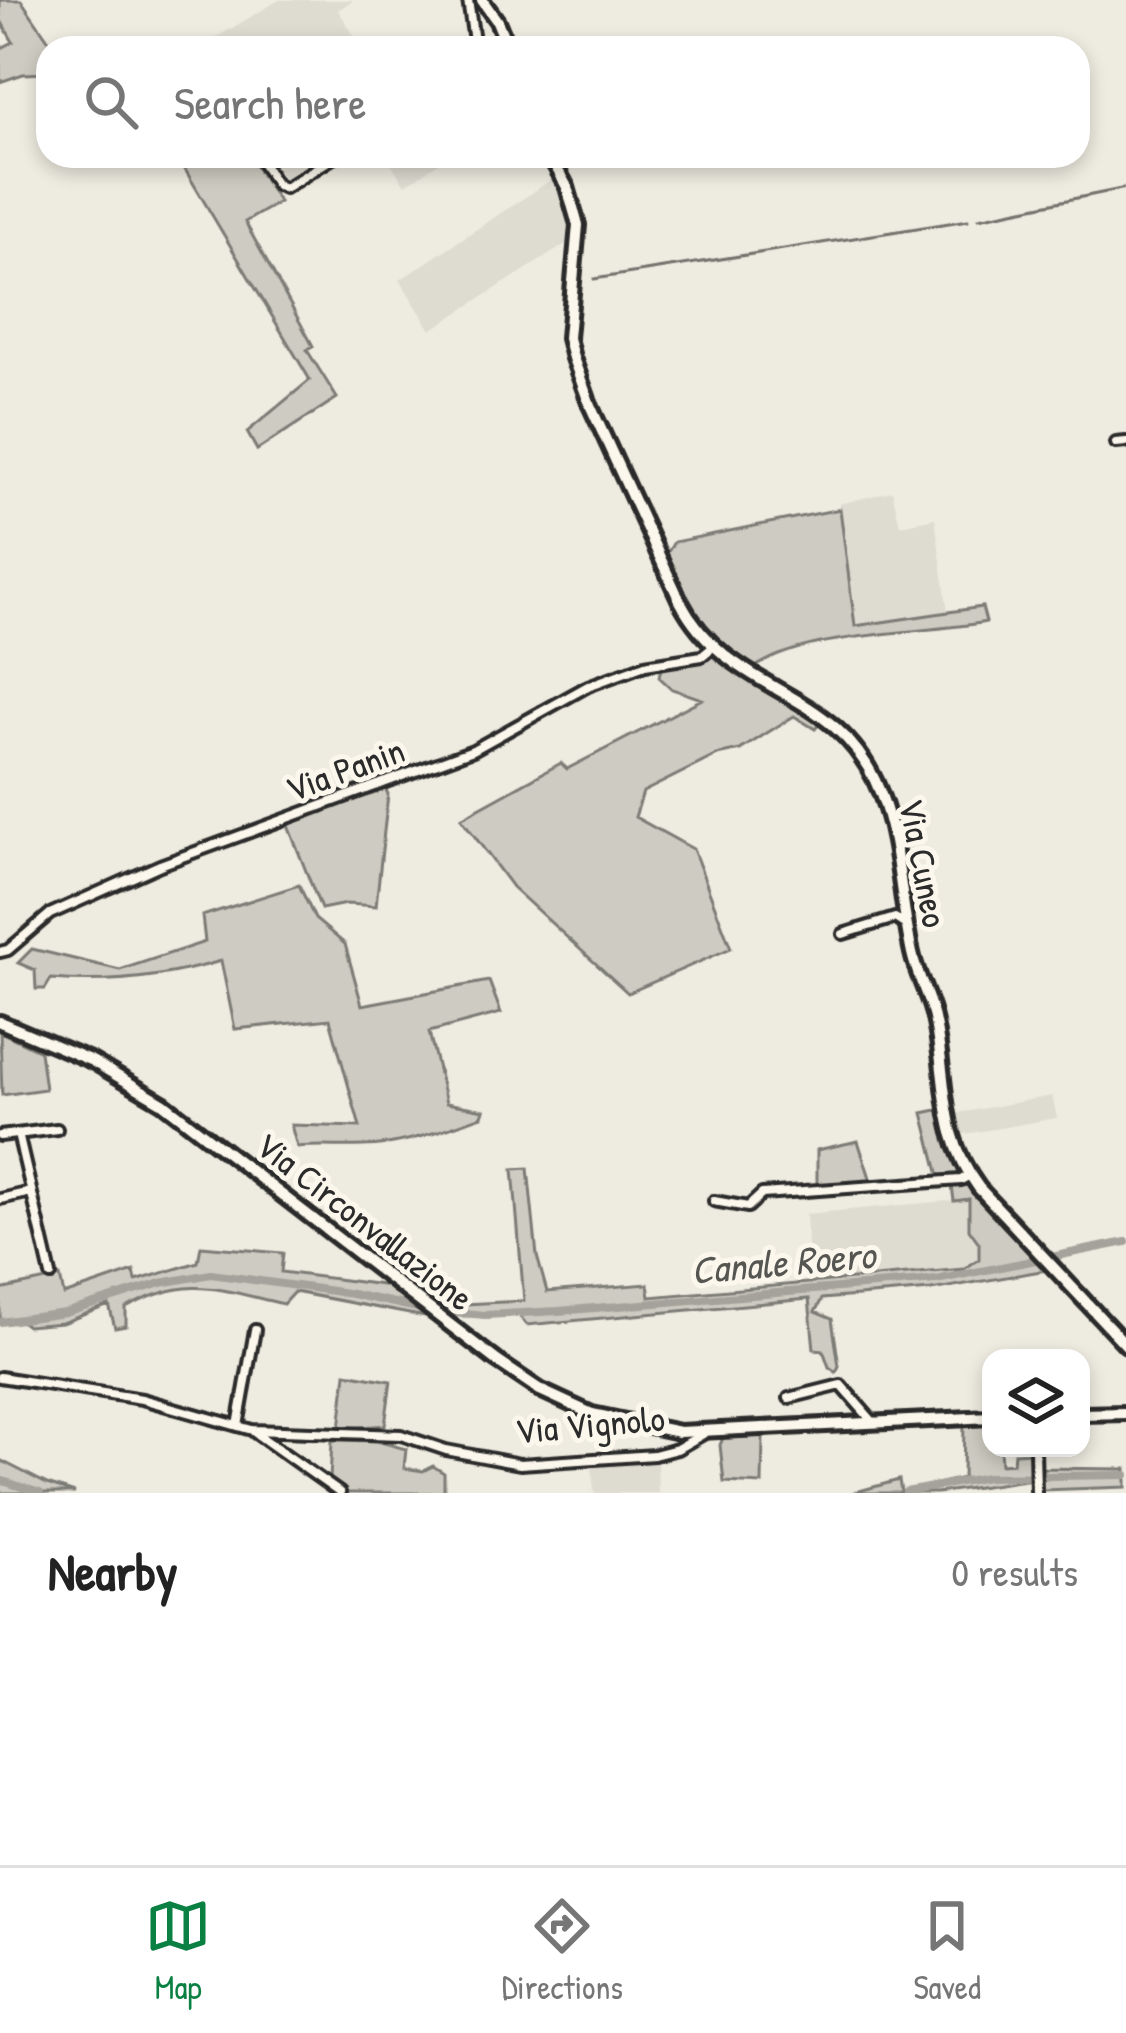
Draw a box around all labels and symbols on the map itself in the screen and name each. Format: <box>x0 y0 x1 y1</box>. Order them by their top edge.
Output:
street label: Via Panin <box>279 725 411 813</box>
street label: Via Cuneo <box>888 794 961 931</box>
street label: Via Circonvallazione <box>246 1120 484 1321</box>
water label: Canale Roero <box>689 1227 880 1296</box>
street label: Via Vignolo <box>513 1393 667 1454</box>

